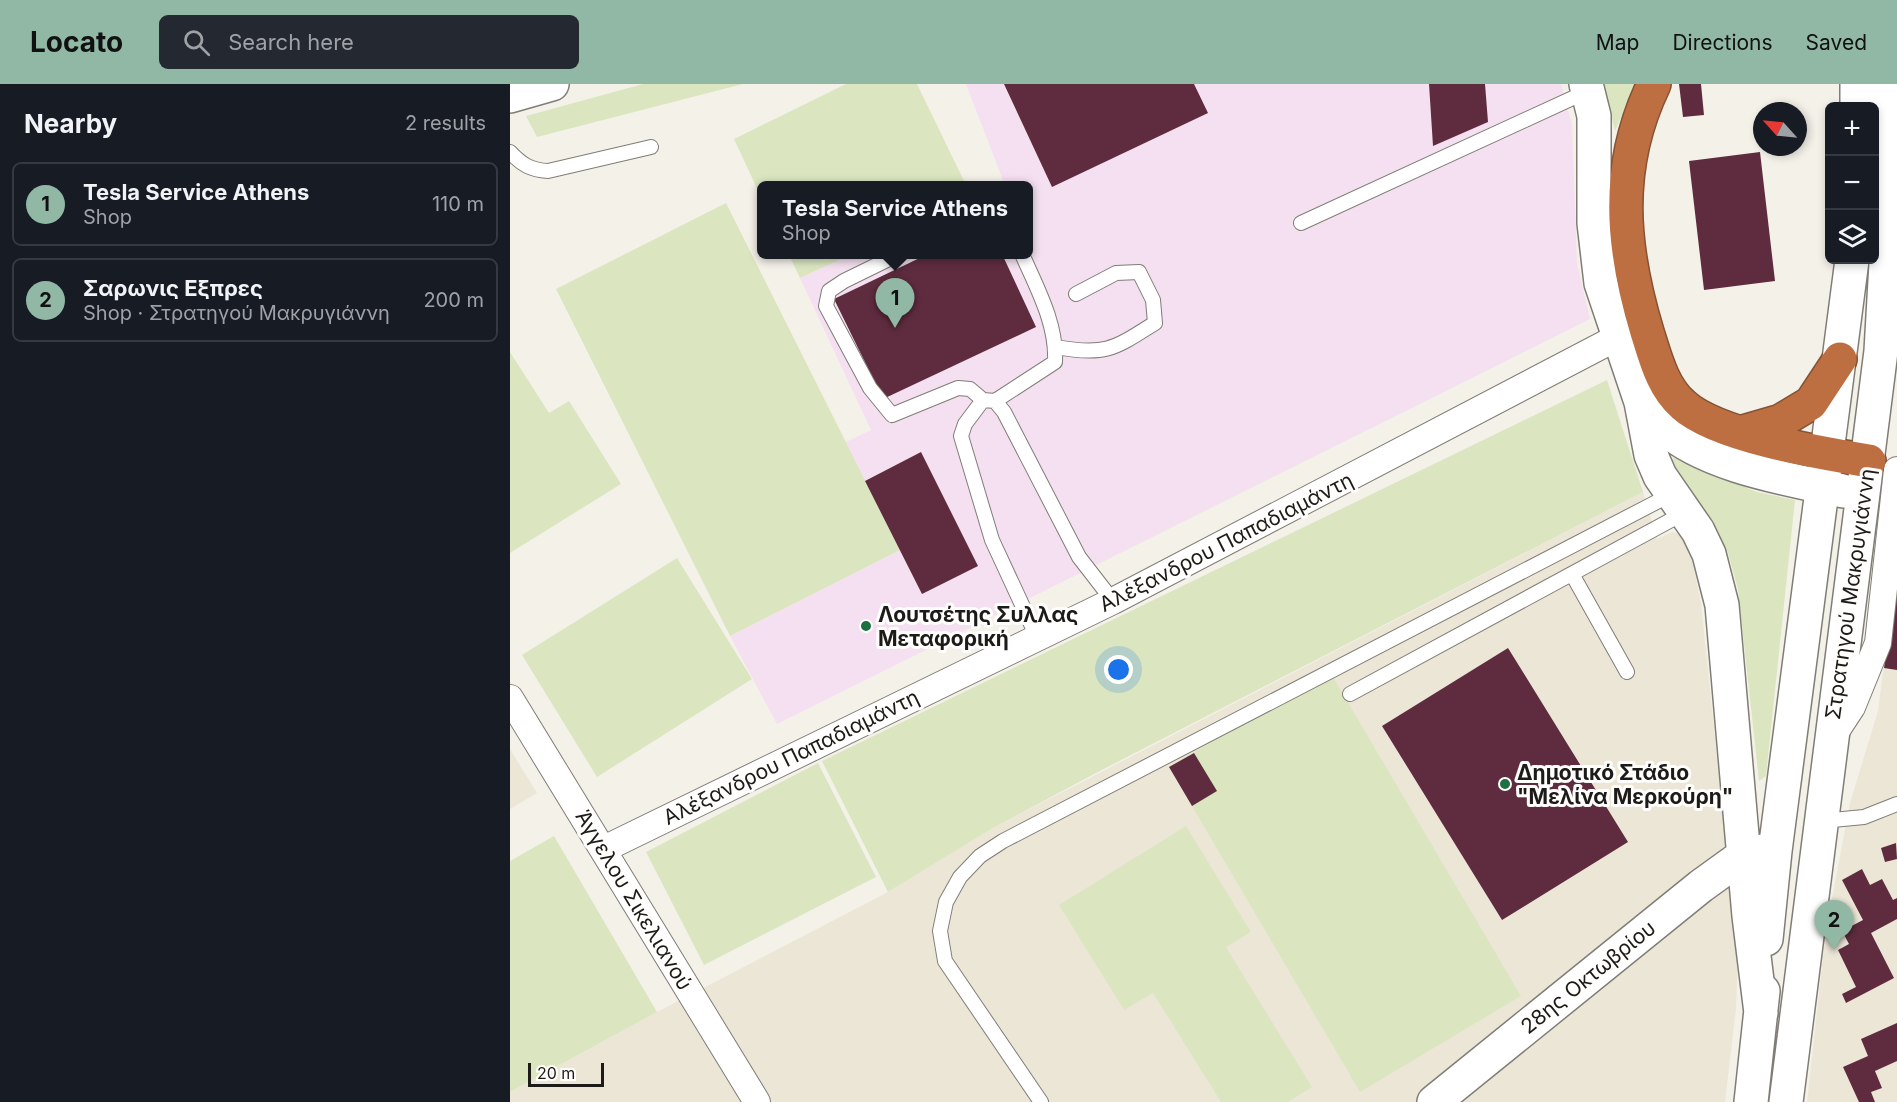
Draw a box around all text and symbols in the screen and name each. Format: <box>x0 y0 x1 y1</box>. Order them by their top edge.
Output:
search box <box>159 15 579 69</box>
text: Locato <box>30 25 123 59</box>
icon: search <box>180 26 213 59</box>
text: Search here <box>228 29 354 55</box>
text: Map <box>1596 30 1639 55</box>
text: Directions <box>1672 30 1773 55</box>
text: Saved <box>1806 30 1867 55</box>
north arrow <box>1753 102 1807 156</box>
map controls <box>1825 102 1879 264</box>
button: + <box>1825 102 1879 156</box>
text: Nearby <box>24 108 117 139</box>
text: 2 results <box>405 111 486 135</box>
button: − <box>1825 156 1879 210</box>
text: Tesla Service Athens <box>83 179 309 205</box>
popup <box>757 181 1033 259</box>
text: 1 <box>41 192 50 216</box>
text: 110 m <box>432 192 484 216</box>
text: Tesla Service Athens <box>782 195 1008 221</box>
text: Shop <box>83 205 132 229</box>
button: layers <box>1825 210 1879 264</box>
text: Shop <box>782 221 831 245</box>
text: Σαρωνις Εξπρες <box>83 275 263 301</box>
pin: 1 <box>876 278 914 328</box>
text: 2 <box>39 288 52 312</box>
text: 200 m <box>423 288 484 312</box>
text: Shop · Στρατηγού Μακρυγιάννη <box>83 301 390 325</box>
street label: Αλέξανδρου Παπαδιαμάντη <box>1095 467 1357 617</box>
street label: Στρατηγού Μακρυγιάννη <box>1820 467 1880 721</box>
place label: Λουτσέτης Συλλας Μεταφορική <box>878 602 1078 651</box>
marker: Λουτσέτης Συλλας Μεταφορική <box>859 619 873 633</box>
your location <box>1104 655 1133 684</box>
street label: Αλέξανδρου Παπαδιαμάντη <box>659 684 923 830</box>
place label: Δημοτικό Στάδιο "Μελίνα Μερκούρη" <box>1517 760 1733 809</box>
marker: Δημοτικό Στάδιο "Μελίνα Μερκούρη" <box>1498 777 1512 791</box>
street label: Άγγελου Σικελιανού <box>570 806 698 994</box>
pin: 2 <box>1814 900 1854 950</box>
street label: 28ης Οκτωβρίου <box>1516 915 1660 1039</box>
scale bar <box>528 1060 604 1088</box>
text: 20 m <box>537 1063 575 1083</box>

